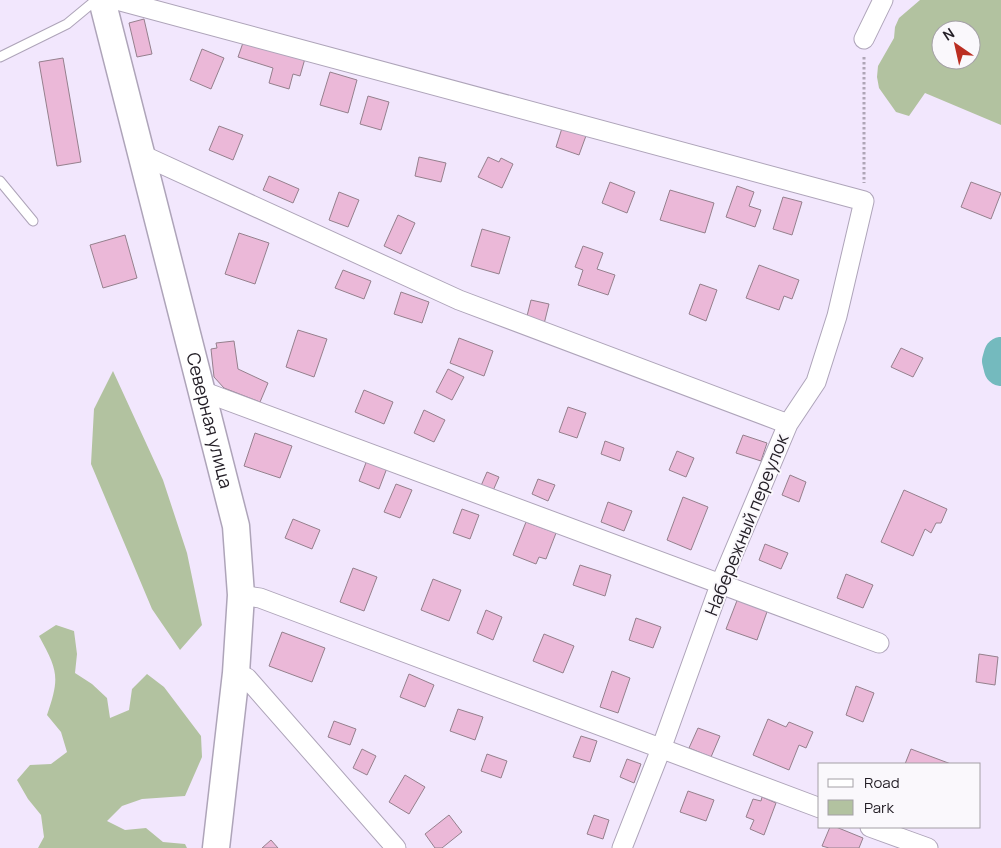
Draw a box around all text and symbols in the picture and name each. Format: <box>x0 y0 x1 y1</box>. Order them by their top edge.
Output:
north arrow <box>931 20 981 70</box>
text: N <box>939 23 958 44</box>
street label: Северная улица <box>181 350 239 491</box>
street label: Набережный переулок <box>699 429 794 619</box>
legend <box>818 763 981 828</box>
text: Road <box>864 772 900 793</box>
text: Park <box>864 797 894 818</box>

